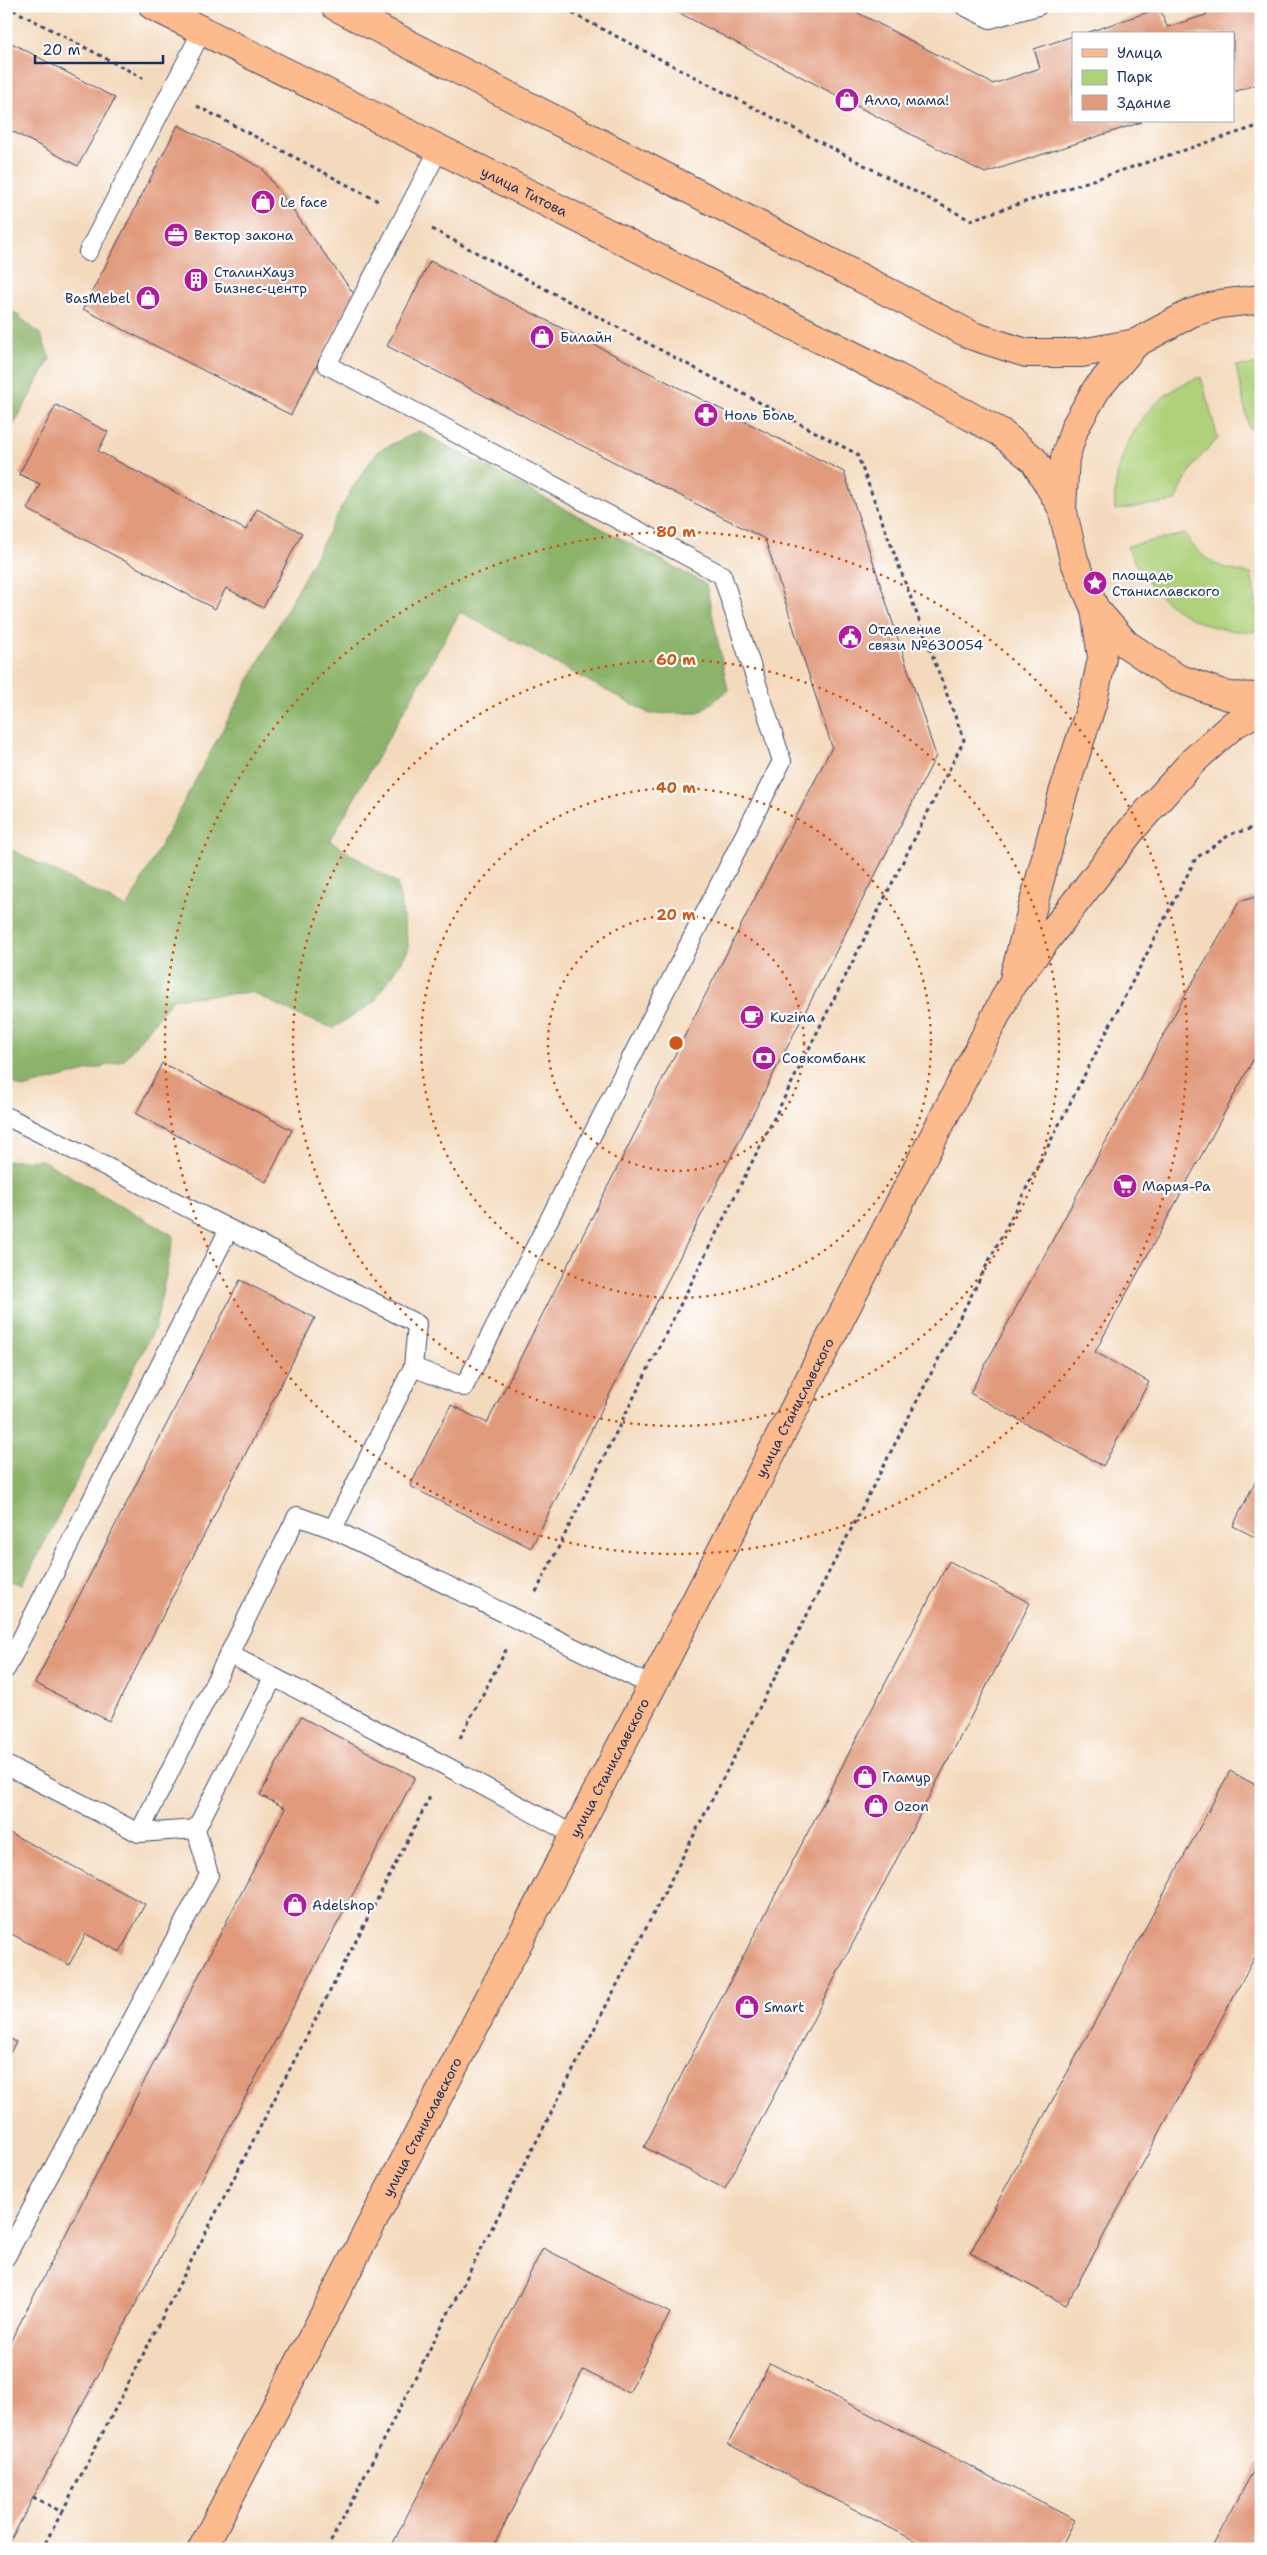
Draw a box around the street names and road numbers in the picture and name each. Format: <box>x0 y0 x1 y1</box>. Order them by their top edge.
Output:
street label: улица Титова <box>478 162 571 221</box>
street label: улица Станиславского <box>751 1335 838 1481</box>
street label: улица Станиславского <box>566 1695 653 1841</box>
street label: улица Станиславского <box>378 2054 466 2200</box>

